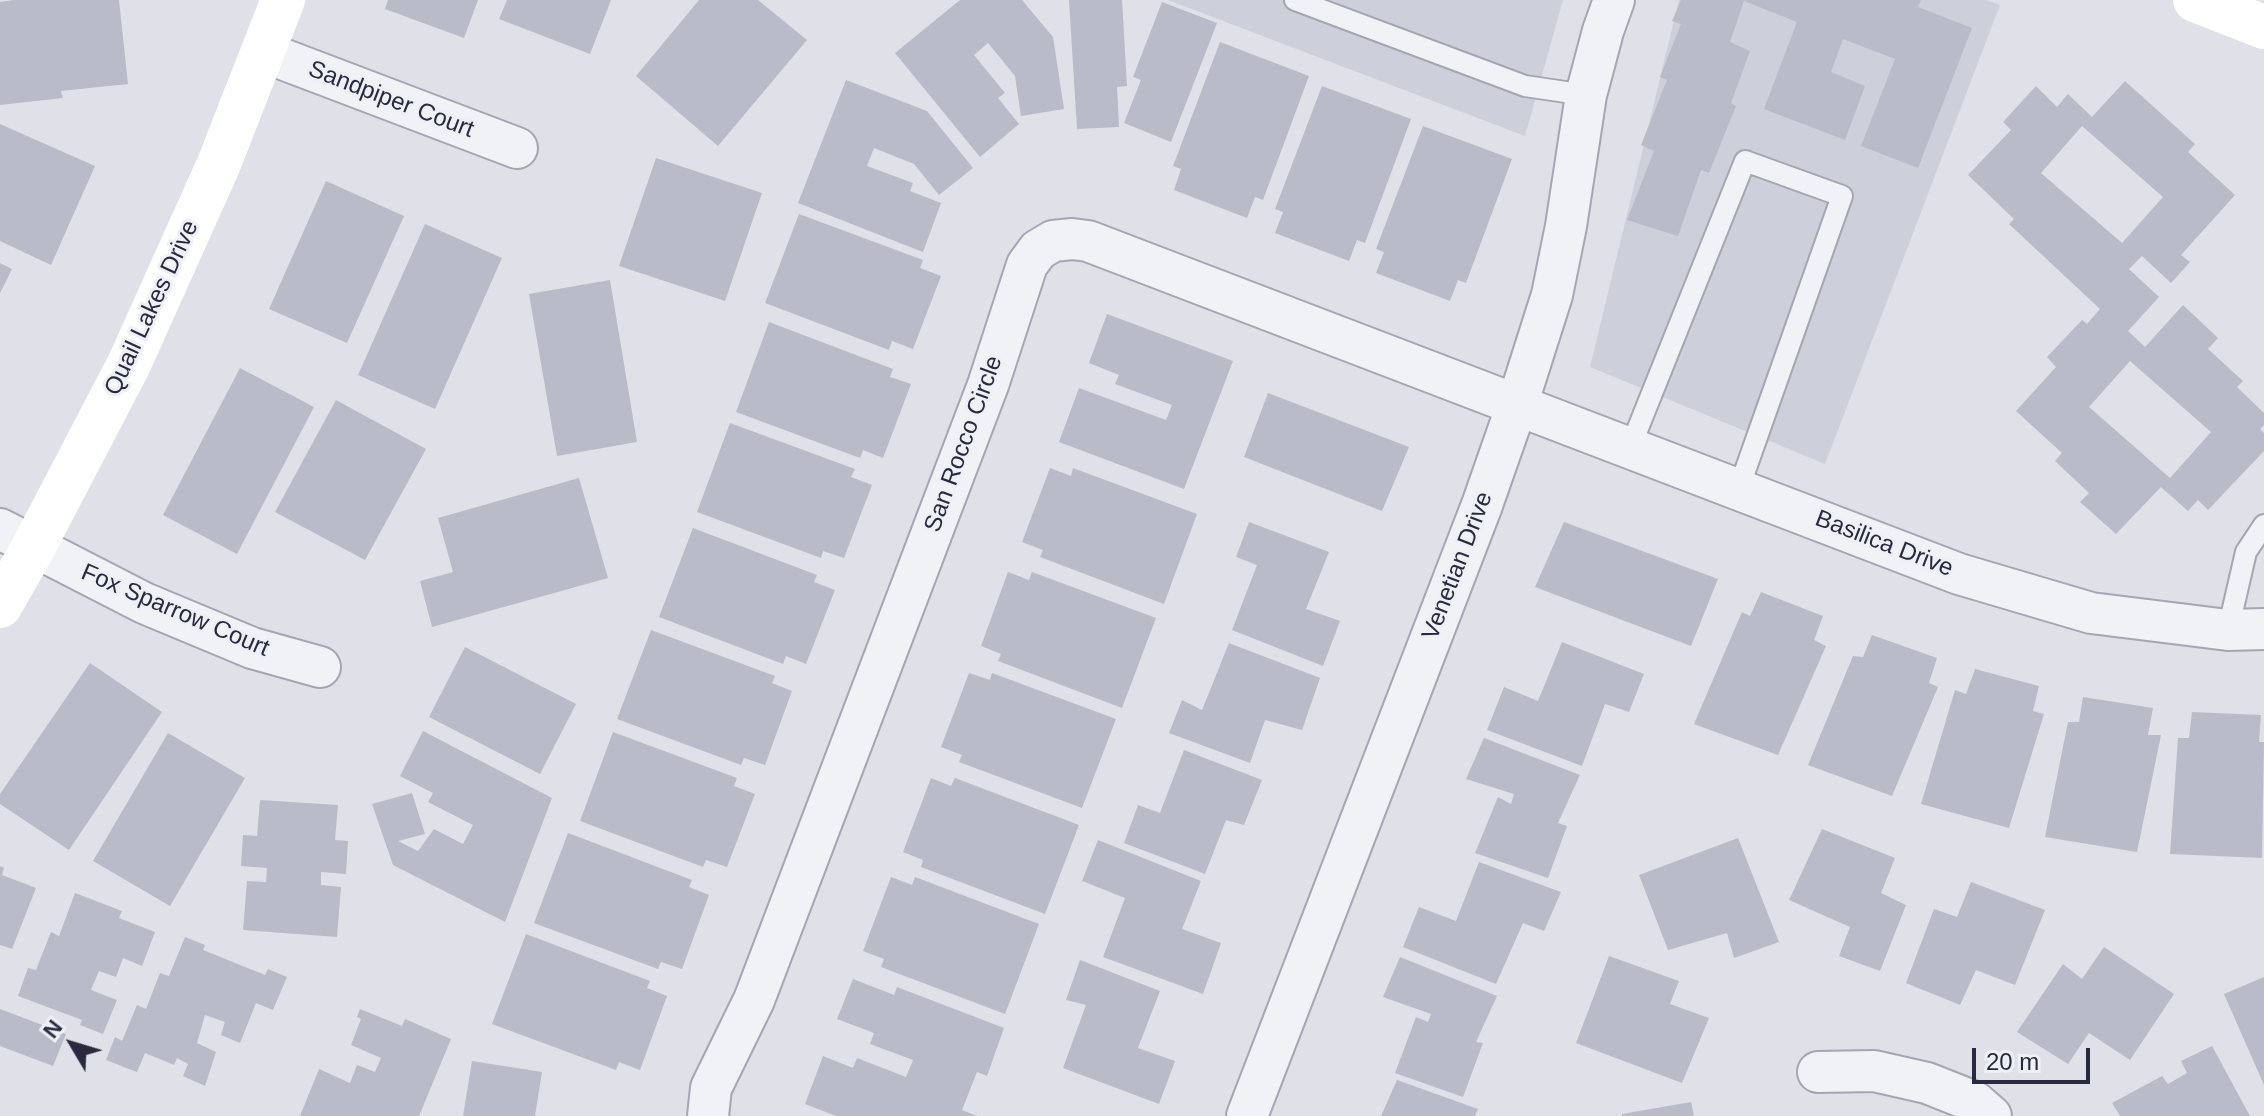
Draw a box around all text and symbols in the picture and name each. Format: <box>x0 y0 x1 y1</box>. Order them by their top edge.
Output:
street label: Sandpiper Court <box>304 55 478 145</box>
street label: Quail Lakes Drive <box>99 216 205 400</box>
street label: San Rocco Circle <box>919 352 1009 536</box>
street label: Venetian Drive <box>1417 488 1499 644</box>
street label: Basilica Drive <box>1811 505 1957 583</box>
street label: Fox Sparrow Court <box>77 558 273 664</box>
north arrow <box>32 1004 112 1084</box>
text: N <box>38 1015 67 1043</box>
scale bar <box>1976 1032 2094 1082</box>
text: 20 m <box>1986 1048 2039 1075</box>

